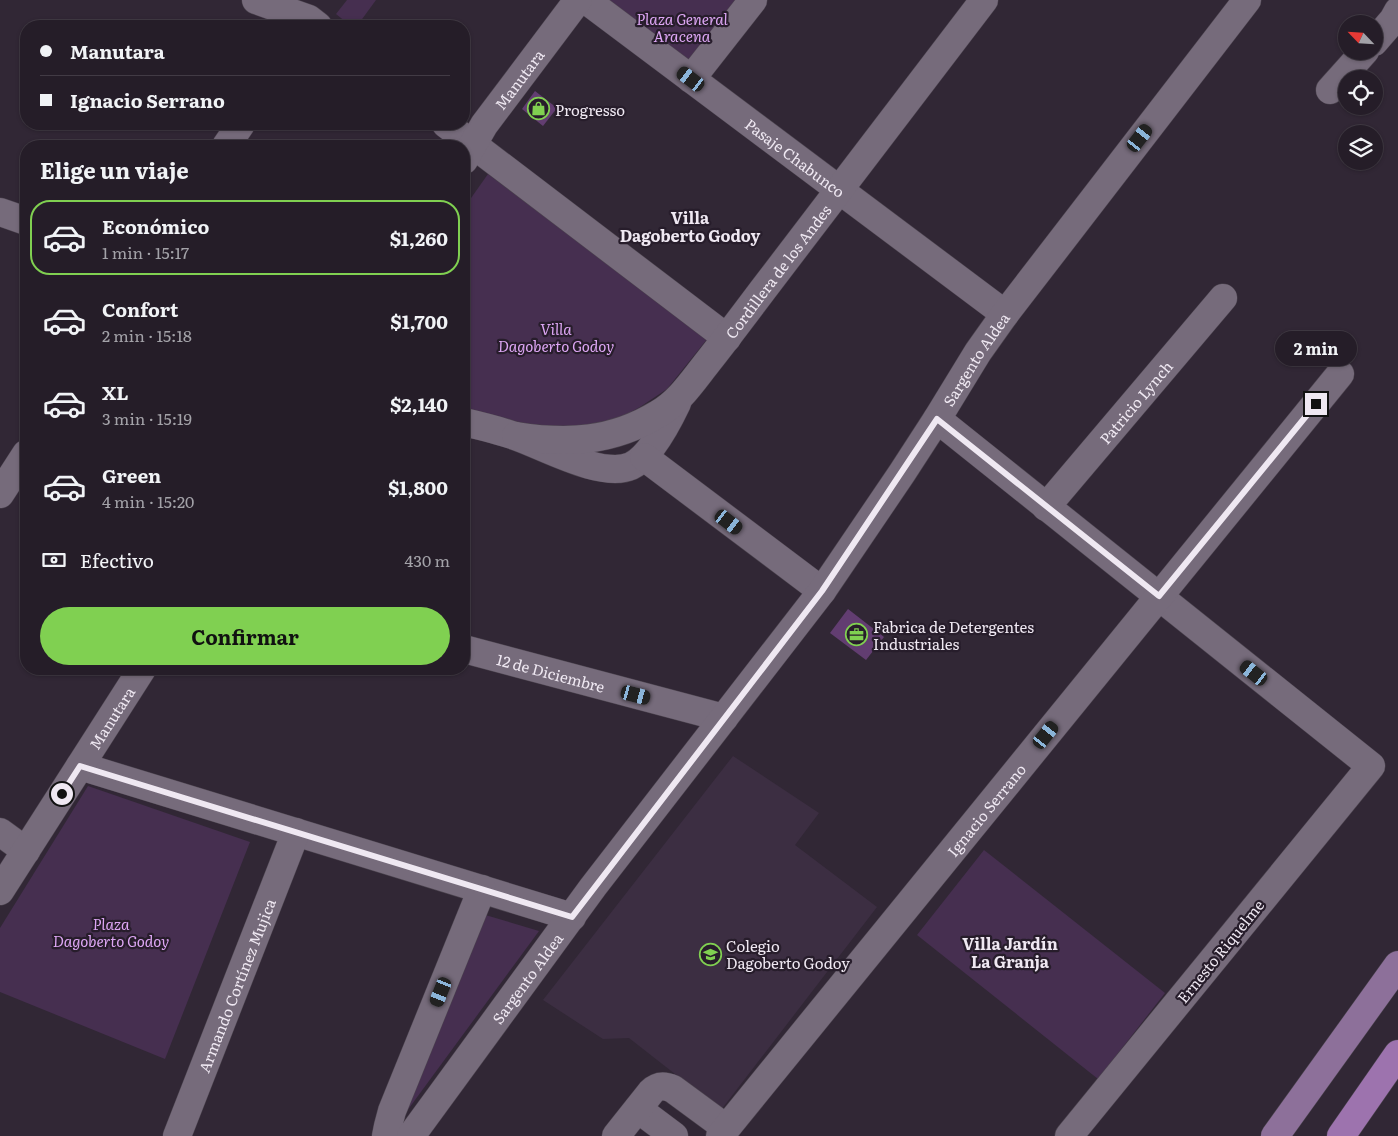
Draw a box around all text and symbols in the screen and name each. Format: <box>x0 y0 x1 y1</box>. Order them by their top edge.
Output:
park label: Plaza General Aracena <box>636 7 729 47</box>
north arrow <box>1338 15 1382 60</box>
map controls <box>1338 15 1383 170</box>
text: Manutara <box>70 37 165 65</box>
street label: Manutara <box>488 43 550 114</box>
car <box>674 64 707 94</box>
button: locate <box>1338 70 1383 115</box>
text: Ignacio Serrano <box>70 86 225 114</box>
shop icon: Progresso <box>527 97 551 121</box>
place label: Progresso <box>555 98 625 121</box>
street label: Pasaje Chabunco <box>741 112 851 202</box>
car <box>1124 122 1155 154</box>
button: layers <box>1338 125 1383 170</box>
text: Elige un viaje <box>40 153 189 186</box>
street label: Cordillera de los Andes <box>719 199 836 343</box>
district label: Villa Dagoberto Godoy <box>620 205 761 247</box>
text: Económico <box>102 212 209 240</box>
icon: car <box>42 215 87 260</box>
text: $1,260 <box>390 224 448 252</box>
text: 1 min · 15:17 <box>102 240 189 264</box>
text: Confort <box>102 295 178 323</box>
icon: car <box>42 298 87 343</box>
street label: Sargento Aldea <box>936 306 1015 410</box>
text: $1,700 <box>390 307 448 335</box>
park label: Villa Dagoberto Godoy <box>498 317 614 357</box>
text: 2 min · 15:18 <box>102 323 192 347</box>
callout: 2 min <box>1275 332 1357 366</box>
text: 2 min <box>1294 336 1338 360</box>
street label: Patricio Lynch <box>1093 355 1177 449</box>
text: XL <box>102 378 129 406</box>
icon: car <box>42 381 87 426</box>
text: $2,140 <box>390 390 448 418</box>
route end <box>1305 393 1327 415</box>
text: 3 min · 15:19 <box>102 406 192 430</box>
text: Green <box>102 461 161 489</box>
icon: car <box>42 464 87 509</box>
text: $1,800 <box>388 473 448 501</box>
text: 4 min · 15:20 <box>102 489 194 513</box>
car <box>712 507 745 537</box>
icon: cash <box>40 546 68 574</box>
text: Efectivo <box>80 546 154 574</box>
text: 430 m <box>405 548 450 572</box>
button: Confirmar <box>40 607 450 665</box>
place label: Fabrica de Detergentes Industriales <box>873 615 1034 655</box>
office icon: Fabrica de Detergentes Industriales <box>845 623 869 647</box>
street label: 12 de Diciembre <box>494 647 608 697</box>
car <box>1237 658 1270 688</box>
street label: Manutara <box>82 681 140 753</box>
car <box>619 684 652 706</box>
car <box>1030 719 1061 751</box>
street label: Ignacio Serrano <box>941 758 1031 861</box>
route start <box>51 783 73 805</box>
street label: Armando Cortínez Mujica <box>192 894 281 1076</box>
street label: Ernesto Riquelme <box>1171 894 1269 1008</box>
park label: Plaza Dagoberto Godoy <box>53 912 169 952</box>
street label: Sargento Aldea <box>486 927 568 1028</box>
district label: Villa Jardín La Granja <box>962 931 1058 973</box>
place label: Colegio Dagoberto Godoy <box>726 934 850 974</box>
school or university icon: Colegio Dagoberto Godoy <box>698 942 722 966</box>
car <box>428 975 453 1009</box>

